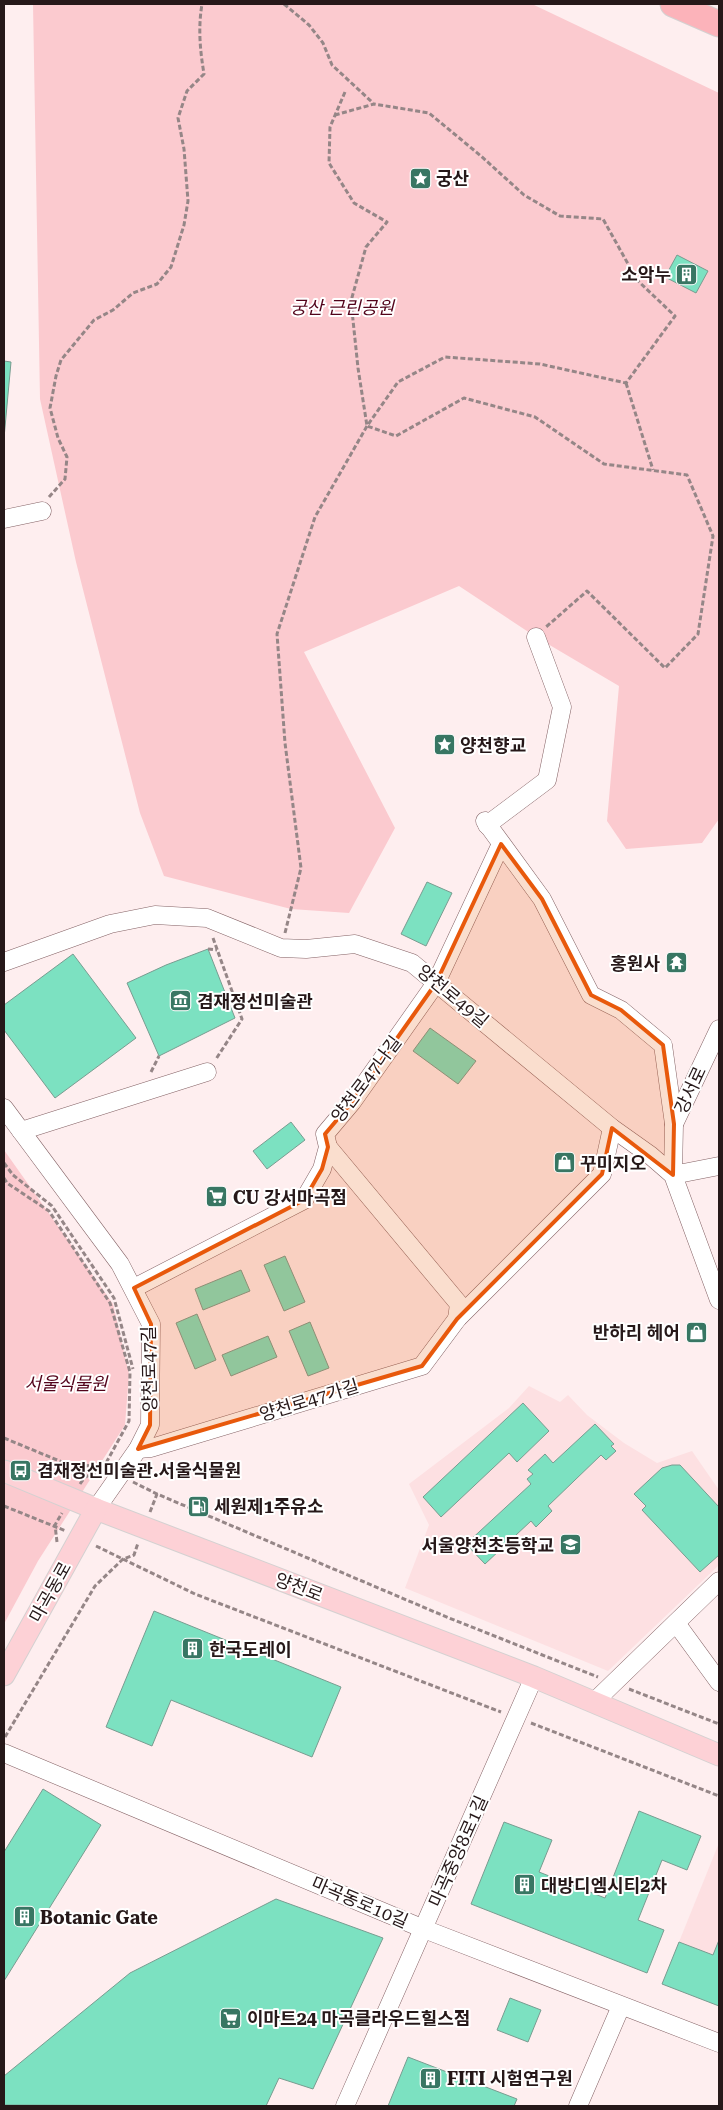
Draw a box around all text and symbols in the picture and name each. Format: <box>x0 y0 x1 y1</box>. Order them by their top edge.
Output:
place icon: 궁산 <box>408 166 432 190</box>
place label: 궁산 <box>436 168 470 189</box>
building icon: 소악누 <box>675 262 699 286</box>
place label: 소악누 <box>621 264 671 285</box>
park label: 궁산 근린공원 <box>290 297 395 318</box>
place icon: 양천향교 <box>432 733 456 757</box>
place label: 양천향교 <box>460 735 526 756</box>
temple icon: 홍원사 <box>664 951 688 975</box>
place label: 홍원사 <box>610 953 660 974</box>
street label: 양천로49길 <box>413 960 493 1032</box>
museum icon: 겸재정선미술관 <box>169 989 193 1013</box>
place label: 겸재정선미술관 <box>197 991 313 1012</box>
street label: 양천로47나길 <box>327 1032 405 1126</box>
street label: 강서로 <box>670 1063 710 1117</box>
shop icon: 꾸미지오 <box>552 1151 576 1175</box>
place label: 꾸미지오 <box>580 1153 646 1174</box>
supermarket icon: CU 강서마곡점 <box>205 1185 229 1209</box>
place label: CU 강서마곡점 <box>233 1187 347 1208</box>
shop icon: 반하리 헤어 <box>684 1320 708 1344</box>
place label: 반하리 헤어 <box>593 1322 680 1343</box>
street label: 양천로47길 <box>138 1326 160 1412</box>
park label: 서울식물원 <box>25 1373 109 1394</box>
street label: 양천로47가길 <box>257 1375 361 1425</box>
bus stop icon: 겸재정선미술관.서울식물원 <box>9 1458 33 1482</box>
place label: 겸재정선미술관.서울식물원 <box>37 1460 241 1481</box>
fuel station icon: 세원제1주유소 <box>186 1494 210 1518</box>
place label: 세원제1주유소 <box>214 1496 323 1517</box>
school or university icon: 서울양천초등학교 <box>558 1533 582 1557</box>
place label: 서울양천초등학교 <box>422 1535 554 1556</box>
street label: 마곡동로 <box>25 1558 75 1626</box>
street label: 양천로 <box>272 1568 326 1606</box>
building icon: 한국도레이 <box>181 1637 205 1661</box>
place label: 한국도레이 <box>209 1639 292 1660</box>
street label: 마곡중앙8로1길 <box>424 1792 492 1910</box>
street label: 마곡동로10길 <box>309 1872 411 1932</box>
building icon: 대방디엠시티2차 <box>513 1873 537 1897</box>
place label: 대방디엠시티2차 <box>541 1875 667 1896</box>
building icon: Botanic Gate <box>12 1905 36 1929</box>
place label: Botanic Gate <box>40 1907 158 1928</box>
supermarket icon: 이마트24 마곡클라우드힐스점 <box>219 2006 243 2030</box>
place label: 이마트24 마곡클라우드힐스점 <box>247 2008 470 2029</box>
building icon: FITI 시험연구원 <box>419 2066 443 2090</box>
place label: FITI 시험연구원 <box>447 2068 573 2089</box>

